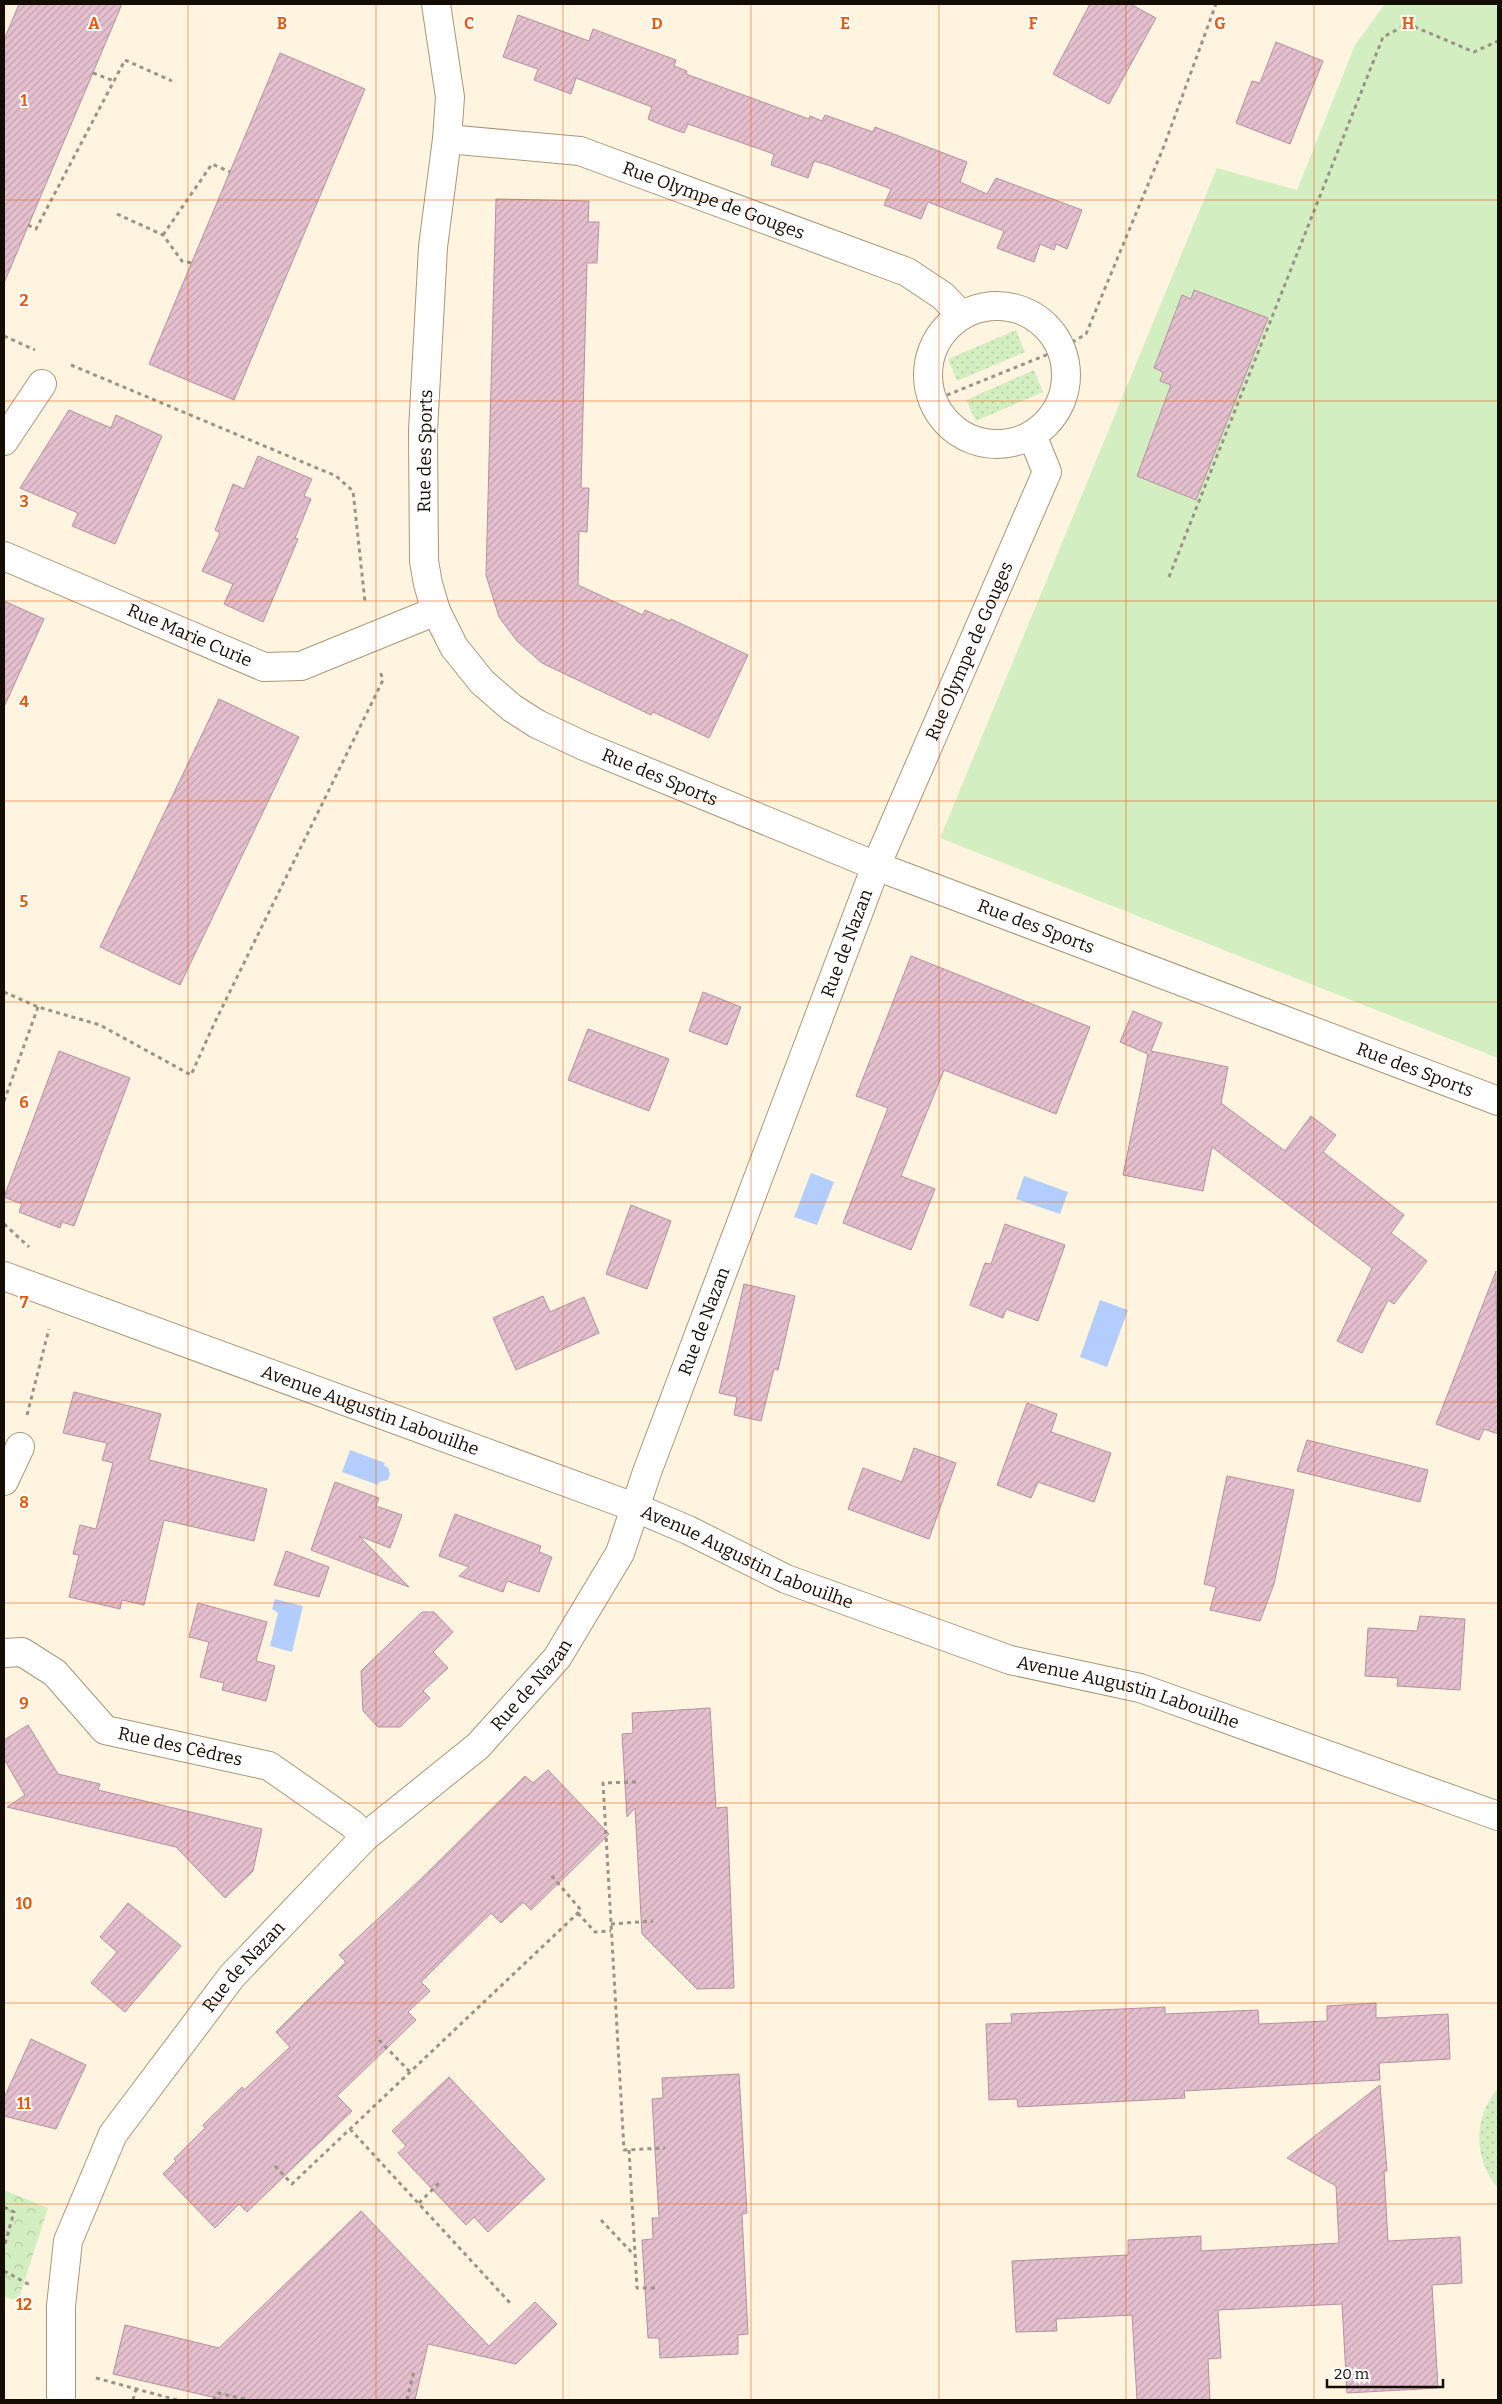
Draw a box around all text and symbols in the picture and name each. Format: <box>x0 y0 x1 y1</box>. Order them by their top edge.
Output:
text: A <box>88 14 100 33</box>
text: B <box>277 14 287 33</box>
text: C <box>464 14 474 33</box>
text: D <box>651 14 663 33</box>
text: E <box>840 14 850 33</box>
text: F <box>1029 14 1038 33</box>
text: G <box>1214 14 1226 33</box>
text: H <box>1402 14 1415 33</box>
text: 1 <box>21 91 28 110</box>
street label: Rue Olympe de Gouges <box>620 157 808 244</box>
text: 2 <box>19 291 29 310</box>
street label: Rue des Sports <box>413 389 437 513</box>
text: 3 <box>19 492 29 511</box>
street label: Rue Olympe de Gouges <box>921 558 1018 744</box>
street label: Rue Marie Curie <box>124 599 256 672</box>
text: 4 <box>19 692 29 711</box>
street label: Rue des Sports <box>599 744 721 811</box>
street label: Rue de Nazan <box>816 885 877 1001</box>
text: 5 <box>20 892 29 911</box>
street label: Rue des Sports <box>975 894 1098 959</box>
street label: Rue des Sports <box>1353 1038 1476 1102</box>
text: 6 <box>19 1093 29 1112</box>
street label: Rue de Nazan <box>674 1263 735 1378</box>
text: 7 <box>20 1293 29 1312</box>
street label: Avenue Augustin Labouilhe <box>258 1360 482 1460</box>
text: 8 <box>19 1493 29 1512</box>
street label: Avenue Augustin Labouilhe <box>638 1500 856 1613</box>
street label: Rue de Nazan <box>486 1635 577 1735</box>
street label: Avenue Augustin Labouilhe <box>1015 1651 1242 1734</box>
text: 9 <box>19 1694 29 1713</box>
street label: Rue des Cèdres <box>116 1722 244 1771</box>
text: 10 <box>15 1894 33 1913</box>
street label: Rue de Nazan <box>198 1916 290 2016</box>
text: 11 <box>17 2094 31 2113</box>
text: 12 <box>16 2295 32 2314</box>
scale bar <box>1327 2356 1443 2388</box>
text: 20 m <box>1334 2365 1370 2383</box>

